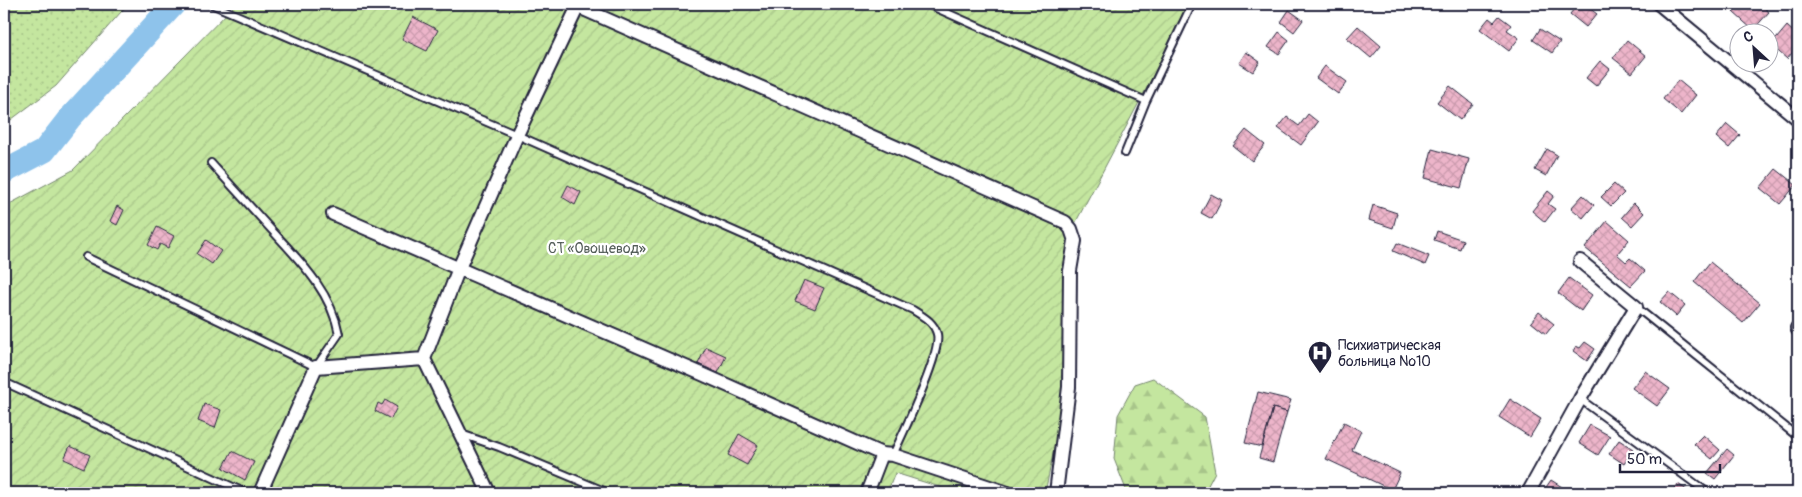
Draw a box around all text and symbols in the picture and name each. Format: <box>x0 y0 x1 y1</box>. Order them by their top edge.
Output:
north arrow <box>1730 22 1780 72</box>
text: С <box>1741 27 1756 46</box>
park label: СТ «Овощевод» <box>548 240 646 257</box>
place label: Психиатрическая больница №10 <box>1338 337 1441 370</box>
hospital icon: Психиатрическая больница №10 <box>1307 340 1333 374</box>
scale bar <box>1620 442 1720 474</box>
text: 50 m <box>1627 450 1662 469</box>

